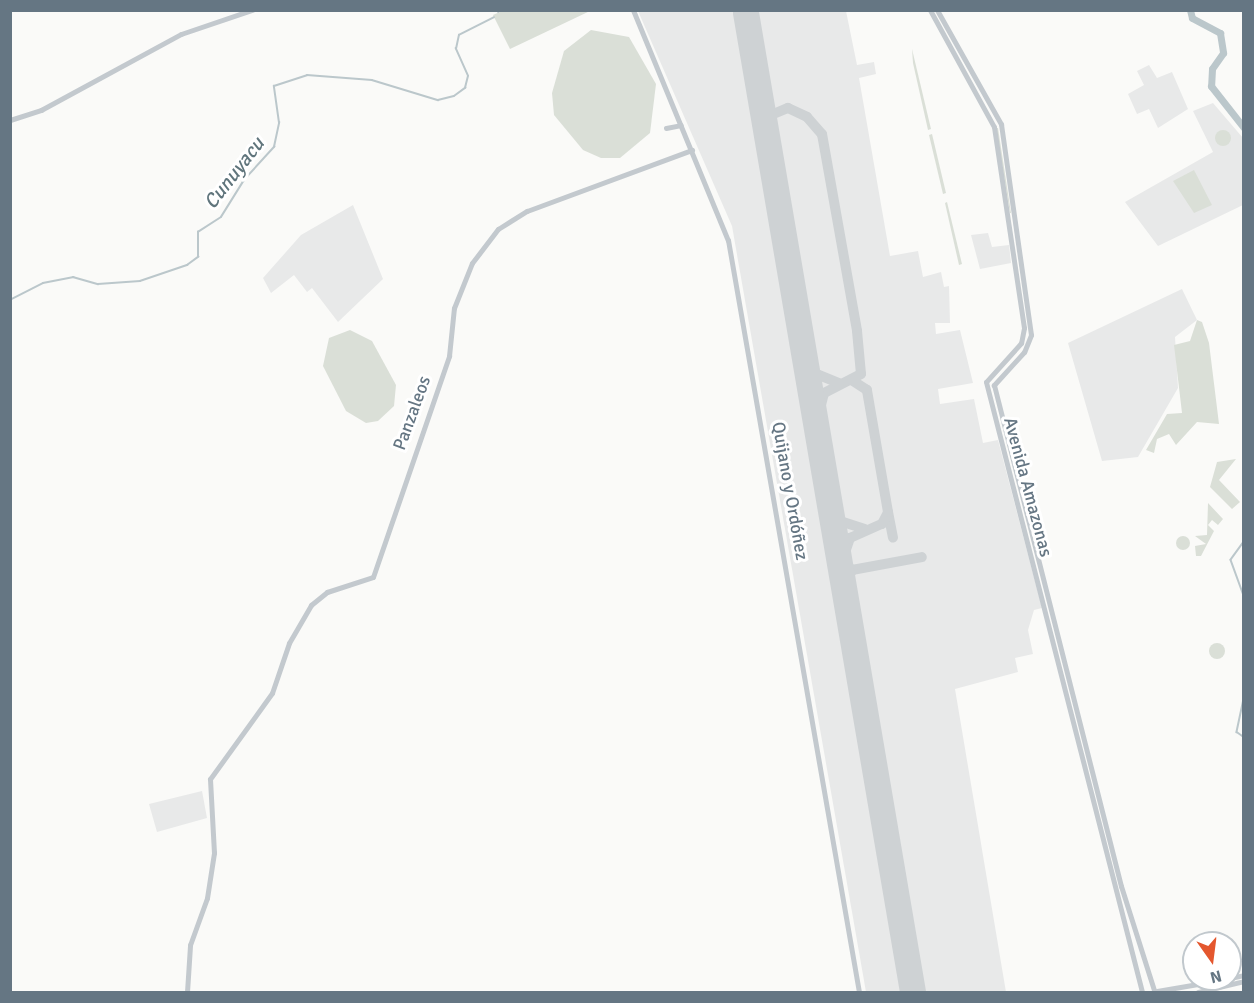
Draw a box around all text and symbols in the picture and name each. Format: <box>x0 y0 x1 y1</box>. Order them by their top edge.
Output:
water label: Cunuyacu <box>199 132 269 214</box>
street label: Panzaleos <box>389 373 435 453</box>
street label: Avenida Amazonas <box>999 415 1057 559</box>
street label: Quijano y Ordóñez <box>767 420 813 562</box>
north arrow <box>1182 931 1242 991</box>
text: N <box>1208 965 1224 988</box>

